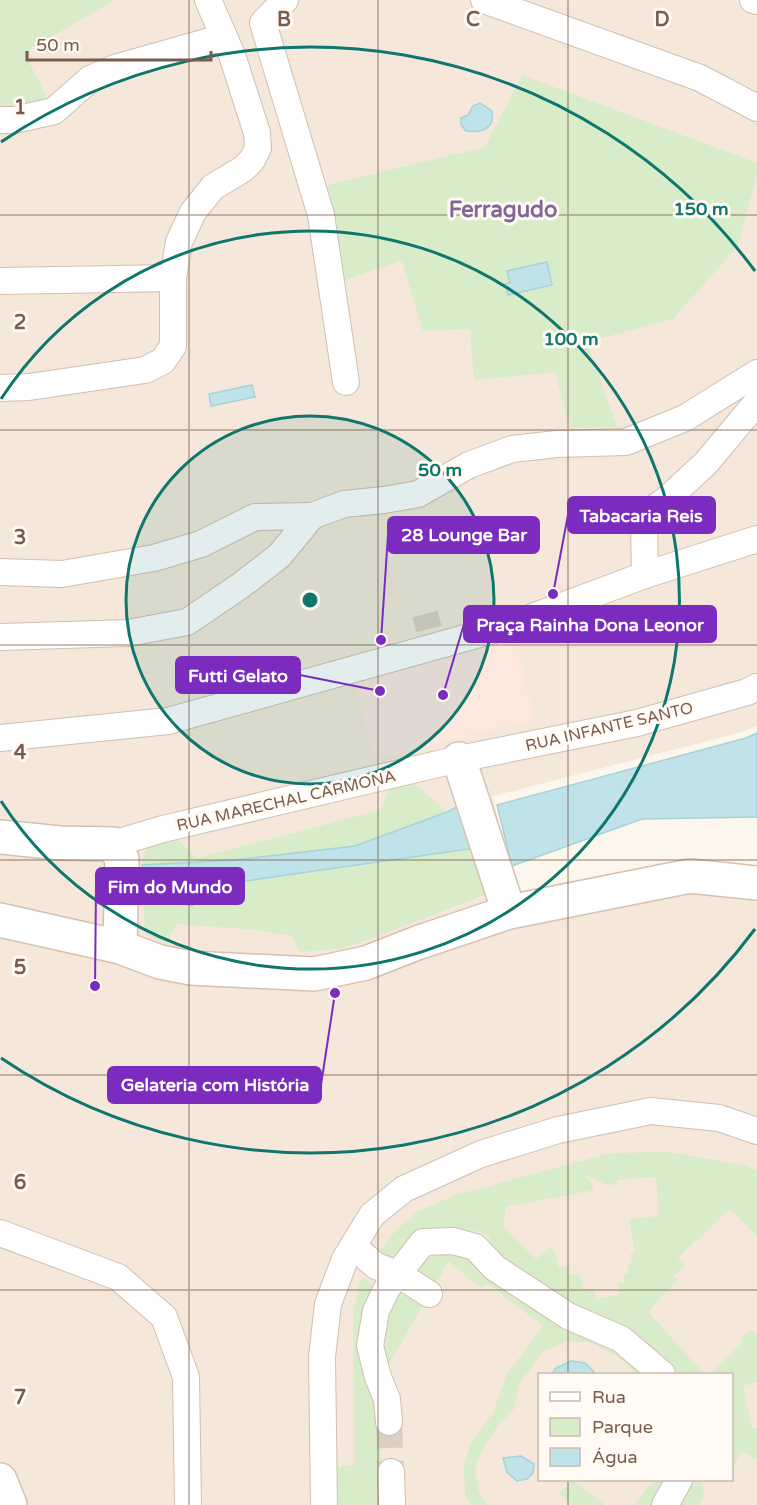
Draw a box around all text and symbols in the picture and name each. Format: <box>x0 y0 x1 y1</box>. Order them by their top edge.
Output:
text: B <box>277 8 291 32</box>
text: C <box>466 8 480 32</box>
text: D <box>654 8 670 32</box>
scale bar <box>27 24 212 62</box>
text: 50 m <box>36 34 80 56</box>
text: 1 <box>14 96 26 120</box>
district label: Ferragudo <box>449 197 557 223</box>
text: 150 m <box>673 198 729 220</box>
text: 2 <box>14 311 26 335</box>
text: 100 m <box>543 328 599 350</box>
text: 50 m <box>418 459 462 481</box>
callout: Tabacaria Reis <box>568 497 715 533</box>
text: Tabacaria Reis <box>578 505 703 527</box>
callout: 28 Lounge Bar <box>388 517 539 553</box>
text: 28 Lounge Bar <box>401 524 528 546</box>
text: 3 <box>14 526 26 550</box>
centre of rings <box>300 590 320 610</box>
callout: Praça Rainha Dona Leonor <box>464 606 716 642</box>
text: Praça Rainha Dona Leonor <box>476 614 705 636</box>
callout: Futti Gelato <box>176 657 300 693</box>
text: Futti Gelato <box>188 665 288 687</box>
street label: RUA INFANTE SANTO <box>523 698 695 756</box>
text: 4 <box>14 741 27 765</box>
street label: RUA MARECHAL CARMONA <box>175 766 398 836</box>
callout: Fim do Mundo <box>96 868 244 904</box>
text: Fim do Mundo <box>108 876 232 898</box>
text: 5 <box>14 956 26 980</box>
callout: Gelateria com História <box>108 1067 321 1103</box>
text: Gelateria com História <box>121 1074 309 1096</box>
text: 6 <box>14 1171 26 1195</box>
legend <box>538 1373 733 1481</box>
text: 7 <box>14 1386 26 1410</box>
text: Rua <box>592 1386 626 1408</box>
text: Parque <box>592 1416 653 1438</box>
text: Água <box>592 1446 638 1468</box>

